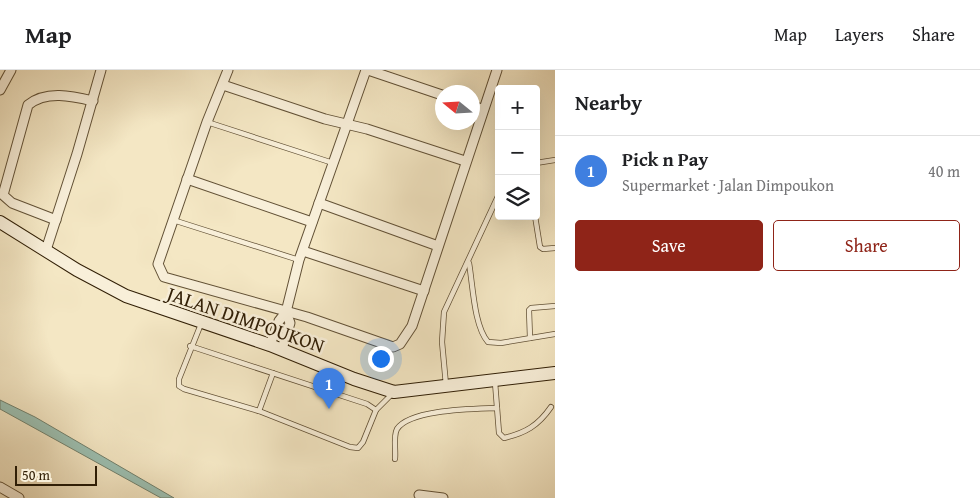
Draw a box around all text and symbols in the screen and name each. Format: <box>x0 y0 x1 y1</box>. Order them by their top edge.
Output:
text: Map <box>25 17 72 52</box>
text: Map <box>774 21 807 48</box>
text: Layers <box>835 21 884 48</box>
text: Share <box>912 21 955 48</box>
north arrow <box>435 85 480 130</box>
map controls <box>495 85 540 220</box>
button: + <box>495 85 540 130</box>
text: Nearby <box>575 87 642 118</box>
button: − <box>495 130 540 175</box>
text: Pick n Pay <box>622 145 708 173</box>
text: 1 <box>587 159 595 183</box>
text: 40 m <box>928 159 960 183</box>
text: Supermarket · Jalan Dimpoukon <box>622 173 834 197</box>
button: layers <box>495 175 540 220</box>
button: Save <box>575 220 763 271</box>
button: Share <box>773 220 960 271</box>
street label: JALAN DIMPOUKON <box>160 277 329 360</box>
your location <box>368 346 394 372</box>
pin: 1 <box>313 368 345 409</box>
scale bar <box>15 463 98 486</box>
text: 50 m <box>22 465 50 485</box>

